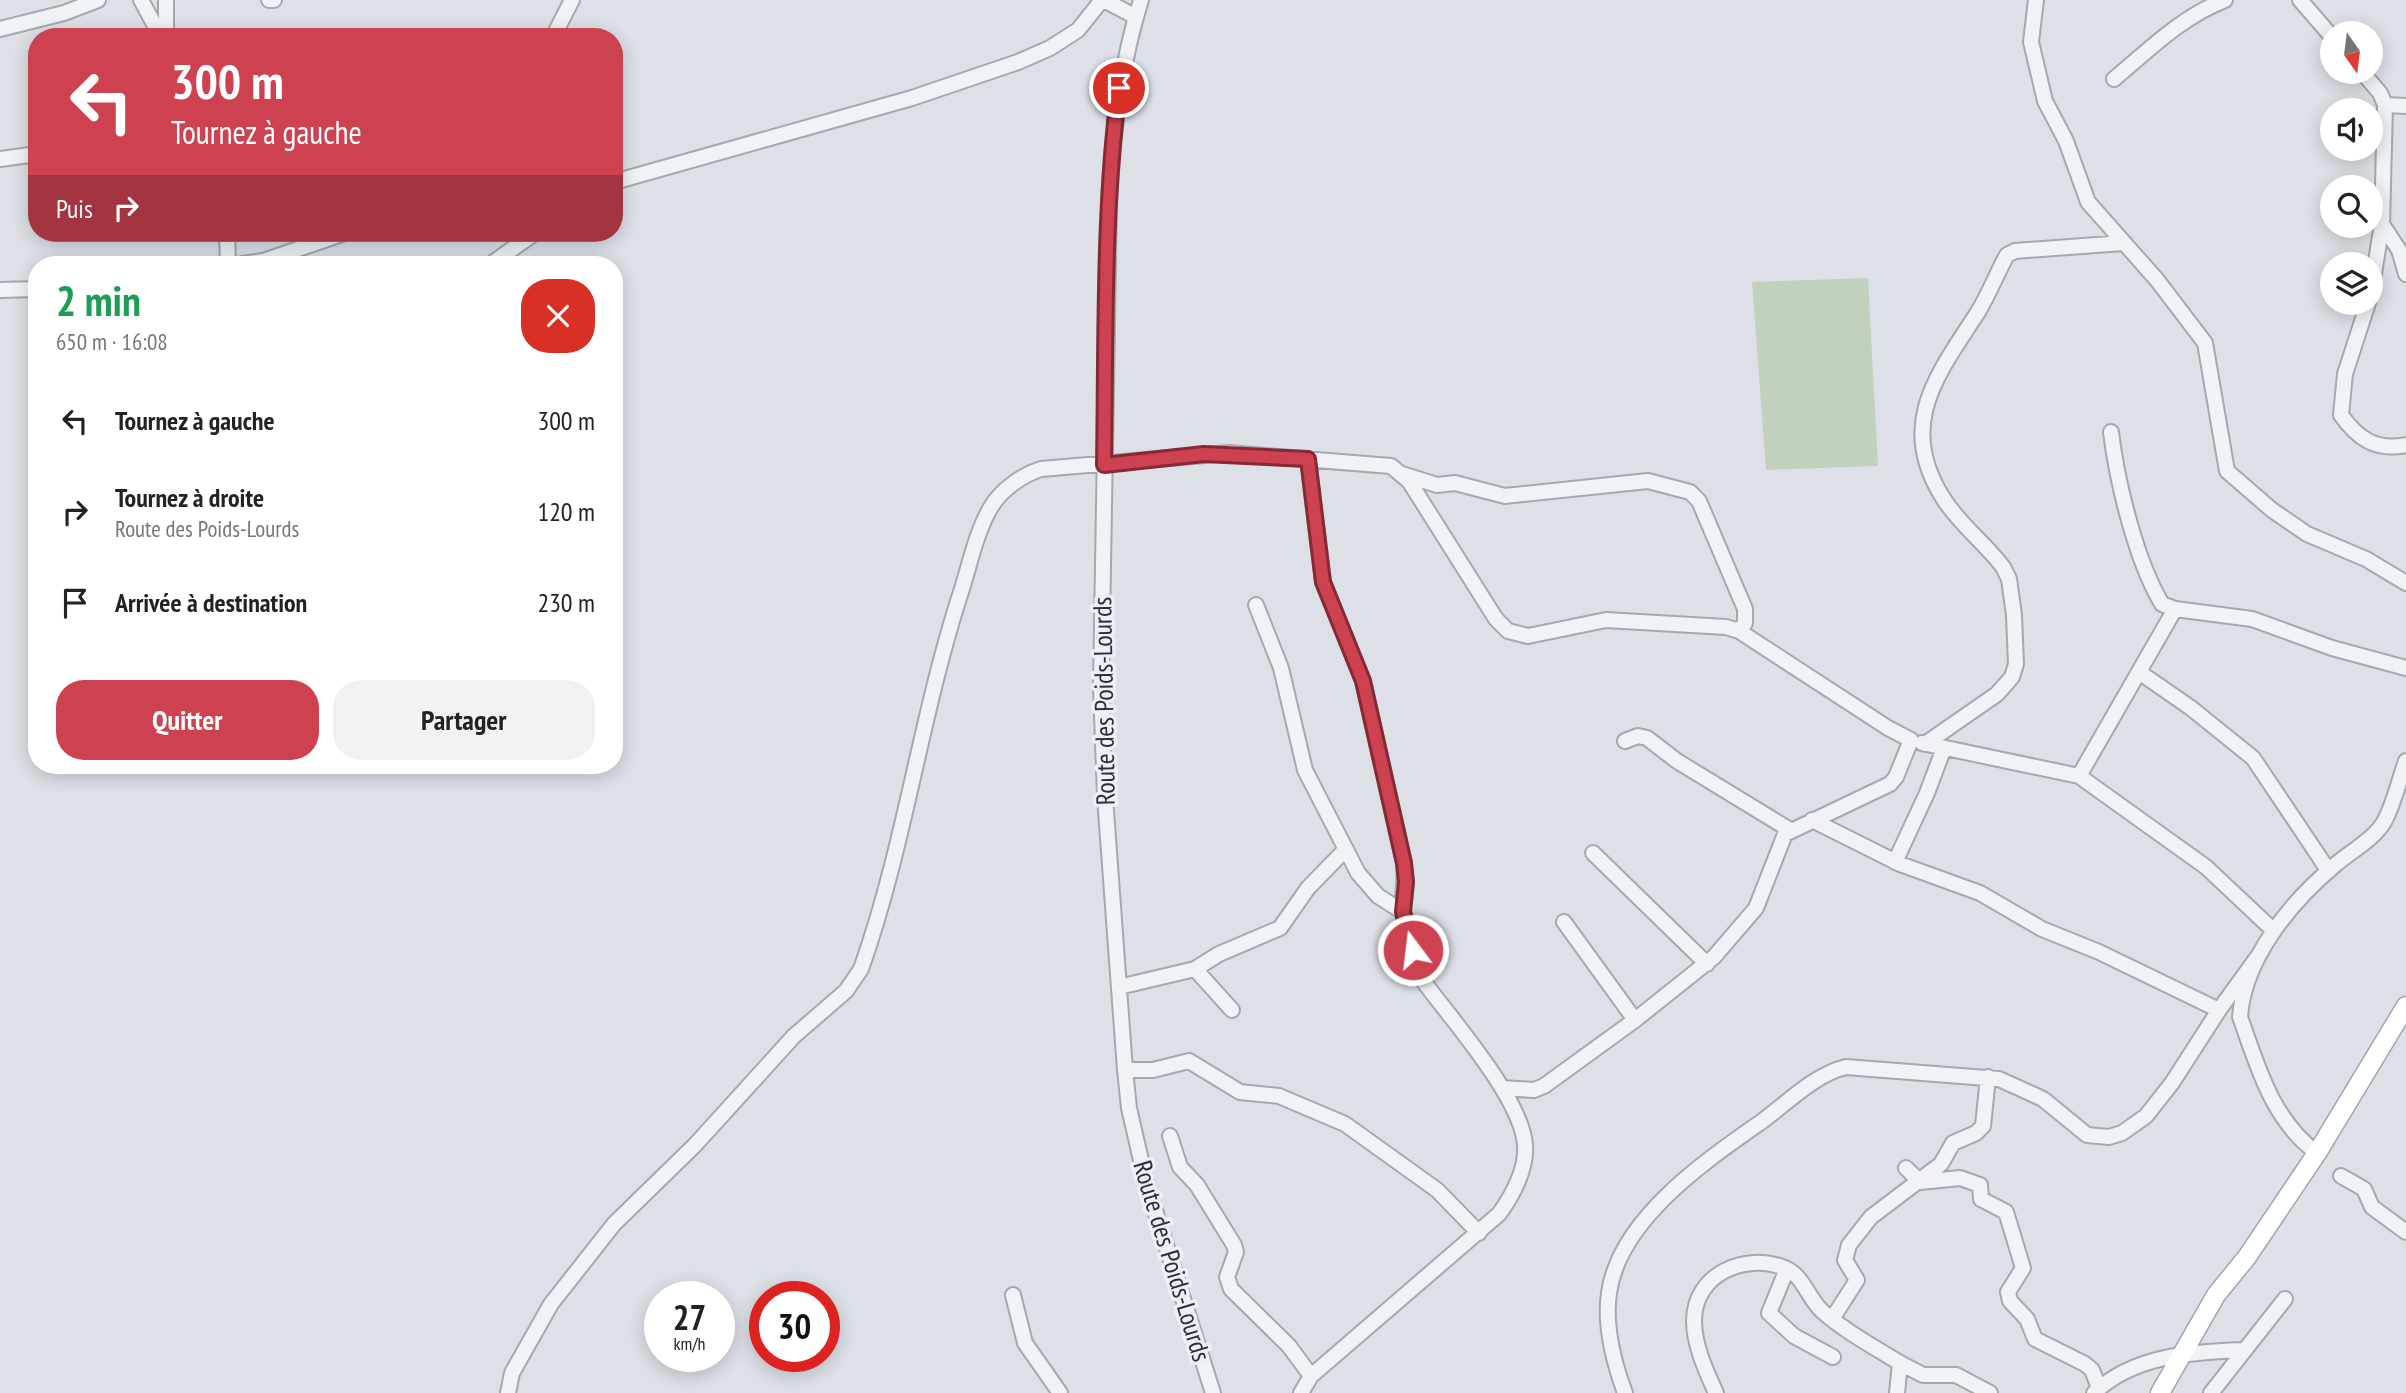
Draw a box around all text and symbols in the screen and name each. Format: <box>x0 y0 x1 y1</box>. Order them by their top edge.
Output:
north arrow <box>2320 21 2384 84</box>
map controls <box>2320 21 2383 315</box>
text: 300 m <box>171 49 284 113</box>
icon: left <box>56 56 147 147</box>
pin <box>1089 58 1149 118</box>
icon: arrive <box>1100 69 1138 107</box>
button: sound <box>2320 98 2383 161</box>
text: Tournez à gauche <box>171 111 362 153</box>
button: search <box>2320 175 2383 238</box>
icon: right <box>107 189 145 227</box>
text: Puis <box>56 192 93 225</box>
button: layers <box>2320 252 2383 315</box>
text: 2 min <box>56 273 141 328</box>
button: close <box>521 279 595 353</box>
text: 650 m · 16:08 <box>56 327 168 356</box>
icon: left <box>56 402 94 440</box>
text: Tournez à gauche <box>115 404 275 437</box>
text: 300 m <box>537 404 595 437</box>
text: Tournez à droite <box>115 481 264 514</box>
icon: right <box>56 493 94 531</box>
text: 120 m <box>537 495 595 528</box>
text: Route des Poids-Lourds <box>115 514 299 543</box>
icon: arrive <box>56 584 94 622</box>
text: Arrivée à destination <box>115 586 307 619</box>
text: 230 m <box>537 586 595 619</box>
street label: Route des Poids-Lourds <box>1085 597 1122 805</box>
button: Quitter <box>56 680 319 760</box>
button: Partager <box>333 680 595 760</box>
position arrow <box>1376 913 1450 987</box>
street label: Route des Poids-Lourds <box>1126 1156 1219 1365</box>
speed limit sign: 30 <box>749 1281 840 1372</box>
text: 27 <box>673 1294 706 1340</box>
text: km/h <box>674 1332 705 1355</box>

